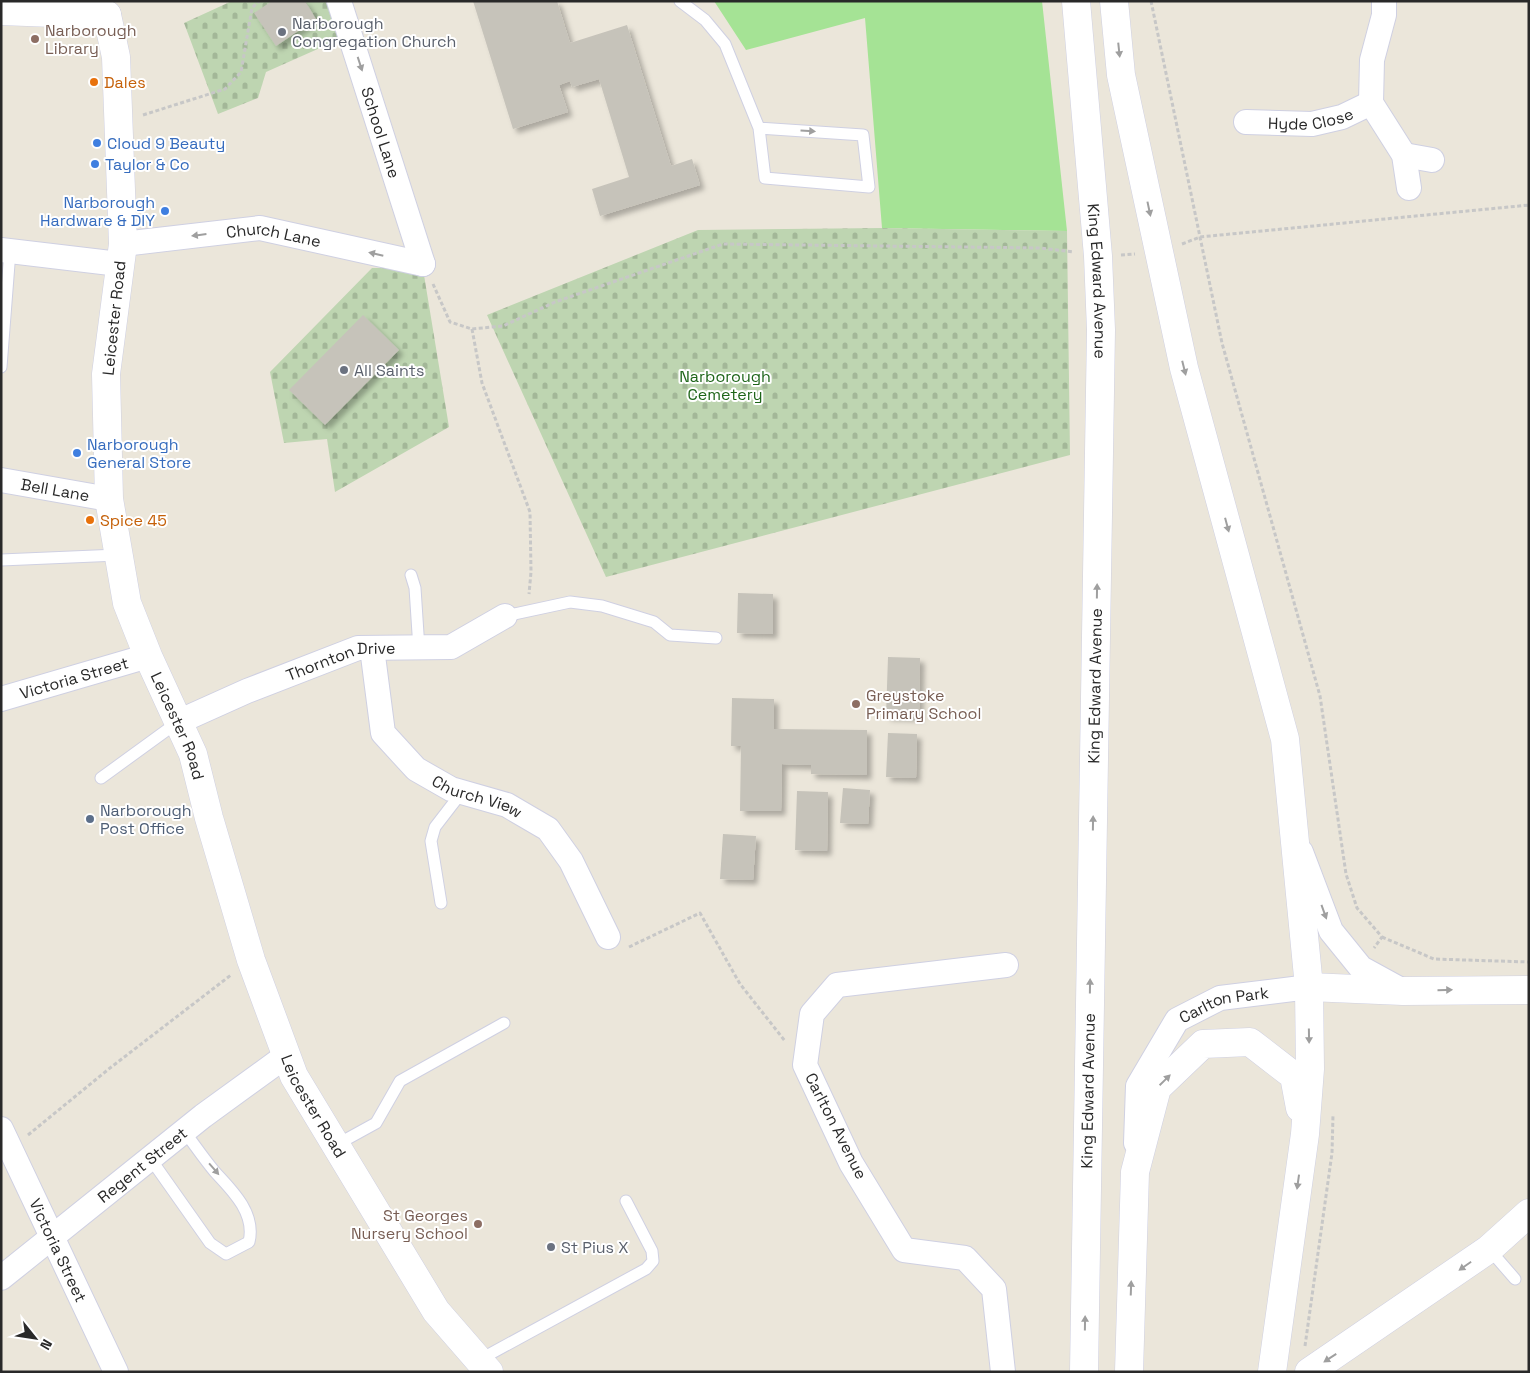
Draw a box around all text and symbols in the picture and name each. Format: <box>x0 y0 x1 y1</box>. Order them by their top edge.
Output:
place label: Narborough Congregation Church <box>292 13 456 52</box>
place label: Narborough Library <box>45 20 137 59</box>
marker: Narborough Congregation Church <box>276 26 288 38</box>
marker: Narborough Library <box>29 33 41 45</box>
one-way arrow <box>1115 42 1123 58</box>
one-way arrow <box>357 56 364 71</box>
place label: Dales <box>104 72 146 93</box>
marker: Dales <box>88 76 100 88</box>
street label: School Lane <box>357 84 405 181</box>
street label: Hyde Close <box>1268 103 1357 134</box>
one-way arrow <box>800 128 816 136</box>
place label: Cloud 9 Beauty <box>107 133 225 154</box>
marker: Cloud 9 Beauty <box>91 137 103 149</box>
place label: Taylor & Co <box>105 154 190 175</box>
marker: Taylor & Co <box>89 158 101 170</box>
place label: Narborough Hardware & DIY <box>40 192 155 231</box>
one-way arrow <box>1145 202 1153 218</box>
street label: King Edward Avenue <box>1083 203 1112 359</box>
marker: Narborough Hardware & DIY <box>159 205 171 217</box>
street label: Church Lane <box>225 217 323 252</box>
one-way arrow <box>191 231 207 239</box>
one-way arrow <box>367 249 383 257</box>
street label: Leicester Road <box>98 260 130 376</box>
place label: All Saints <box>354 360 424 381</box>
one-way arrow <box>1180 360 1188 375</box>
marker: All Saints <box>338 364 350 376</box>
park label: Narborough Cemetery <box>679 366 771 405</box>
place label: Narborough General Store <box>87 434 191 473</box>
marker: Narborough General Store <box>71 447 83 459</box>
street label: Bell Lane <box>19 473 91 506</box>
place label: Spice 45 <box>100 510 167 531</box>
marker: Spice 45 <box>84 514 96 526</box>
one-way arrow <box>1223 517 1231 532</box>
one-way arrow <box>1093 582 1101 598</box>
street label: King Edward Avenue <box>1083 608 1107 764</box>
street label: Thornton Drive <box>283 637 395 685</box>
street label: Victoria Street <box>17 652 131 704</box>
street label: Leicester Road <box>146 668 210 782</box>
place label: Greystoke Primary School <box>866 685 981 724</box>
marker: Greystoke Primary School <box>850 698 862 710</box>
street label: Church View <box>428 770 526 822</box>
place label: Narborough Post Office <box>100 800 192 839</box>
marker: Narborough Post Office <box>84 813 96 825</box>
one-way arrow <box>1089 815 1097 831</box>
one-way arrow <box>1321 905 1328 920</box>
one-way arrow <box>1086 977 1094 993</box>
street label: Carlton Park <box>1175 982 1270 1028</box>
one-way arrow <box>1437 986 1453 994</box>
street label: King Edward Avenue <box>1076 1013 1100 1169</box>
one-way arrow <box>1305 1028 1313 1044</box>
street label: Leicester Road <box>276 1052 351 1161</box>
street label: Carlton Avenue <box>800 1069 872 1183</box>
one-way arrow <box>1159 1074 1171 1086</box>
street label: Regent Street <box>93 1122 191 1207</box>
one-way arrow <box>208 1163 220 1175</box>
one-way arrow <box>1294 1175 1302 1191</box>
street label: Victoria Street <box>25 1195 92 1305</box>
place label: St Georges Nursery School <box>351 1205 468 1244</box>
marker: St Georges Nursery School <box>472 1218 484 1230</box>
place label: St Pius X <box>561 1237 628 1258</box>
marker: St Pius X <box>545 1241 557 1253</box>
one-way arrow <box>1458 1261 1471 1271</box>
one-way arrow <box>1128 1280 1136 1296</box>
north arrow <box>10 1313 60 1363</box>
one-way arrow <box>1081 1315 1089 1331</box>
text: N <box>36 1336 56 1353</box>
one-way arrow <box>1324 1353 1337 1363</box>

